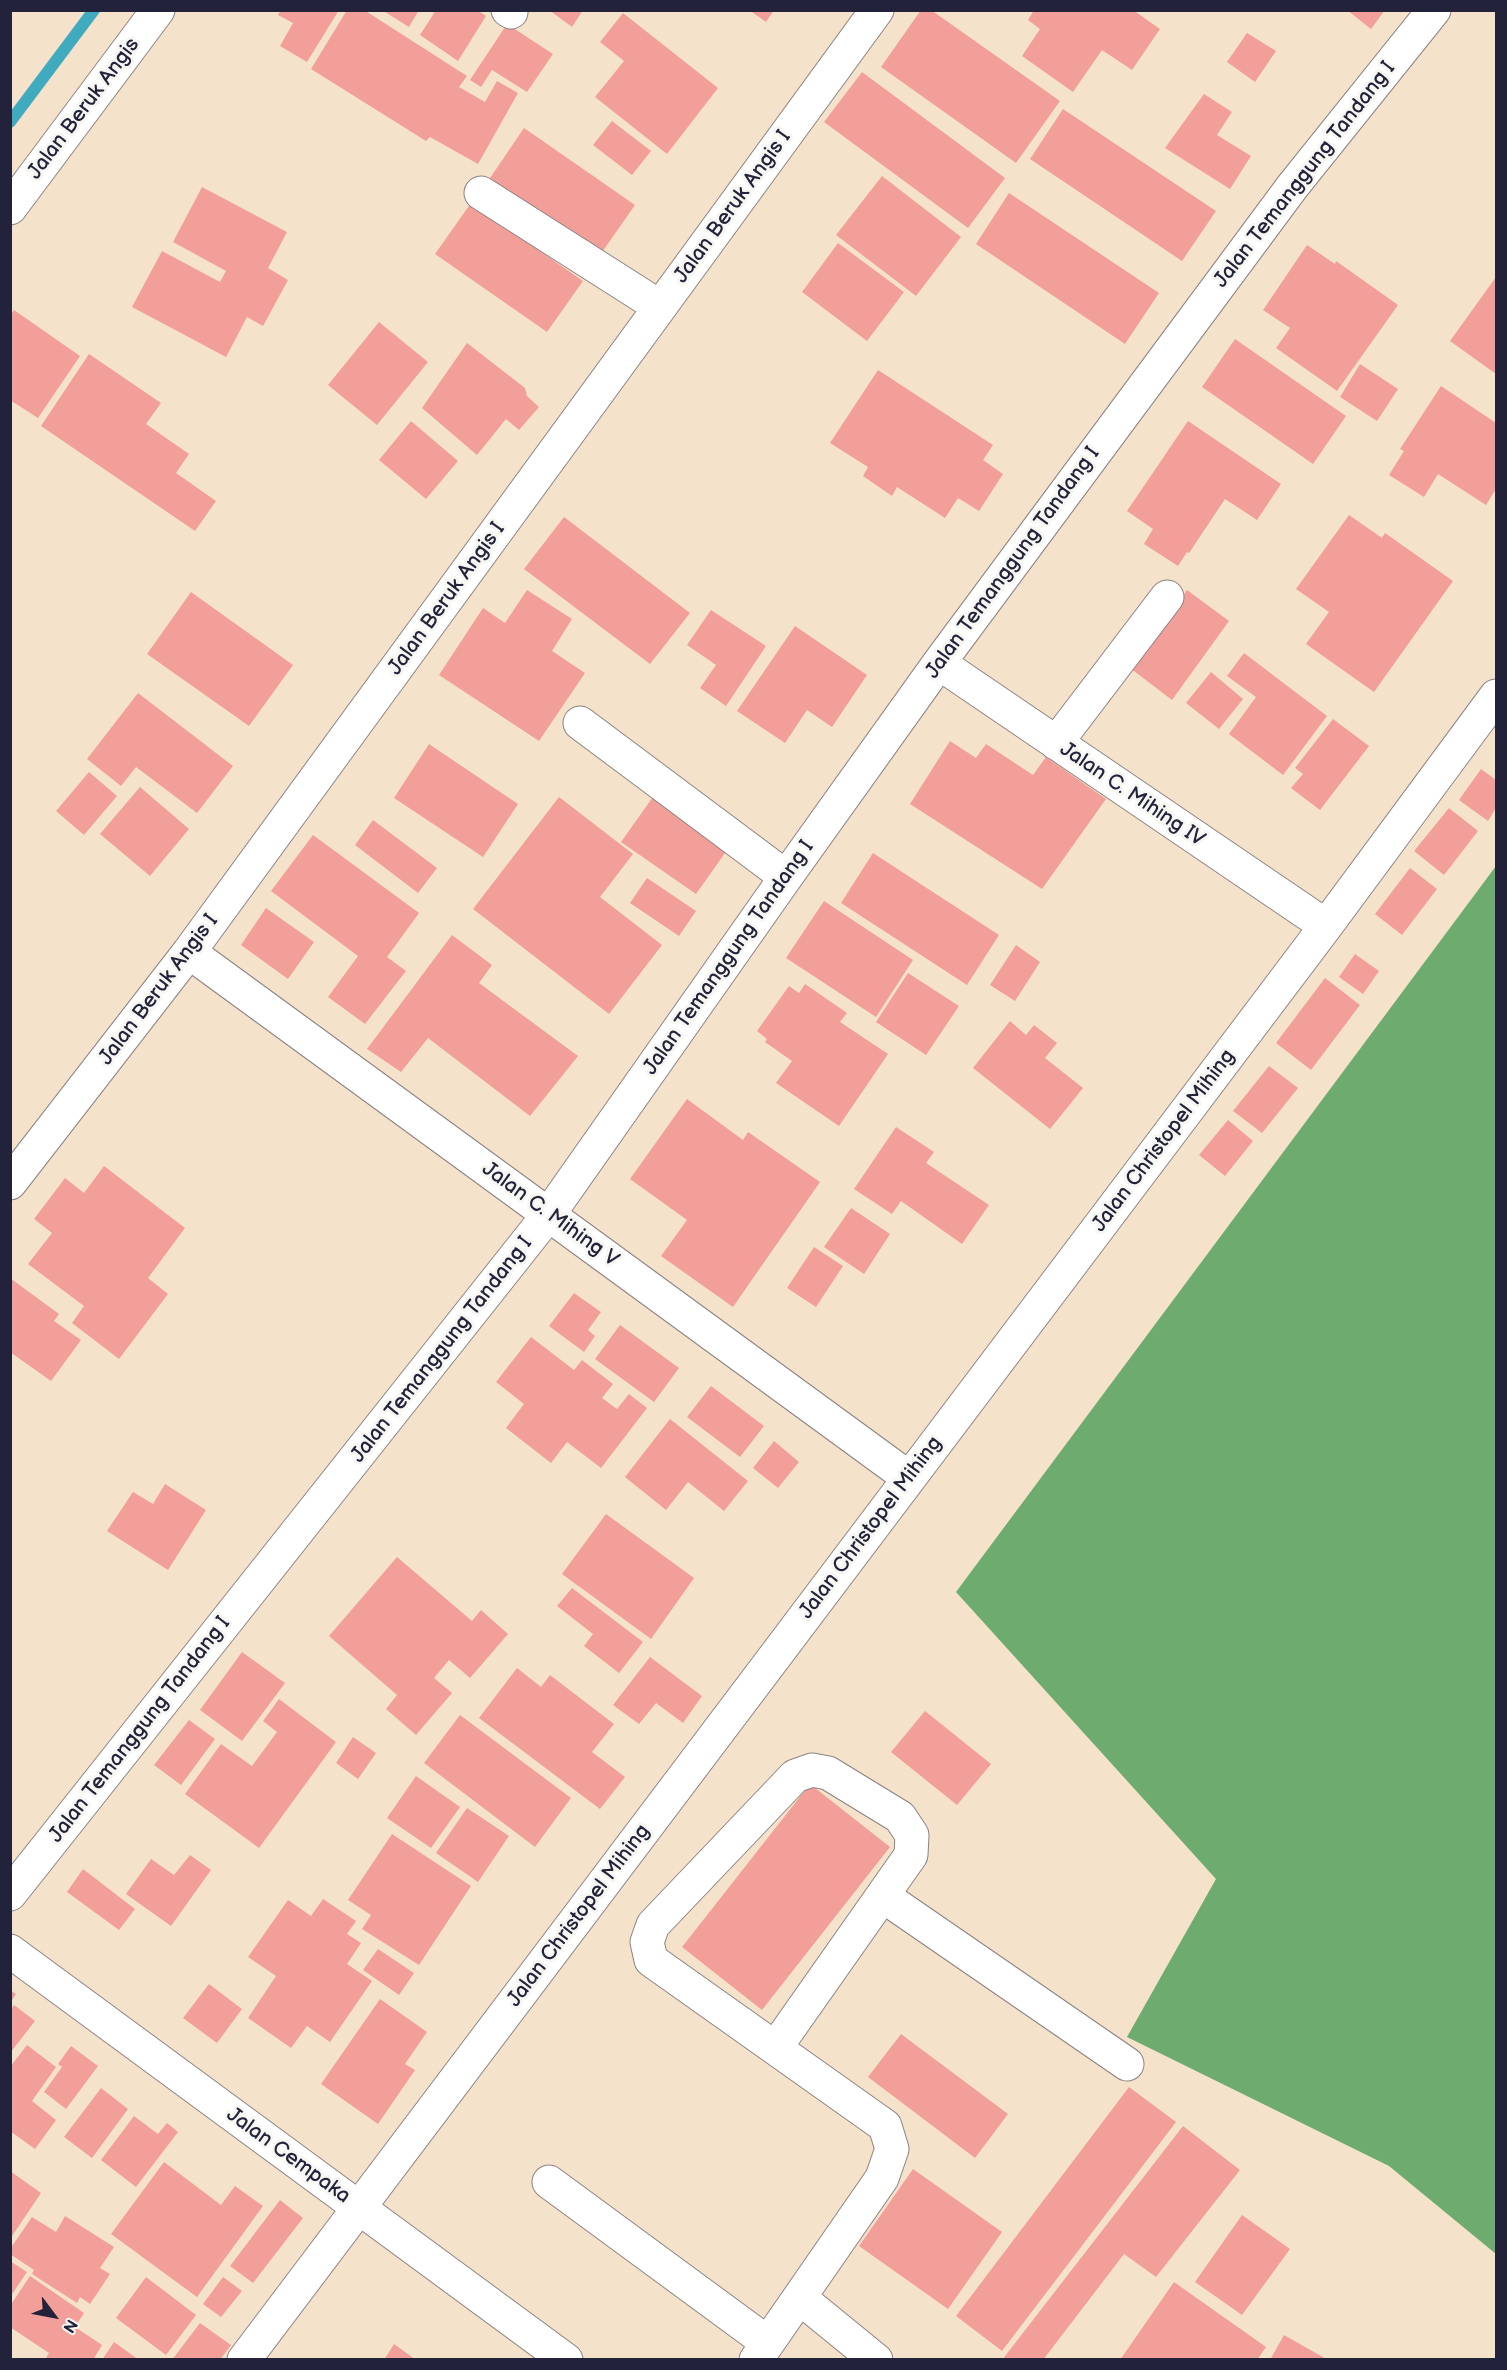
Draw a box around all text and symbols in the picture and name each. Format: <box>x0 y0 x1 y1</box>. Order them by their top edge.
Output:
street label: Jalan Beruk Angis <box>23 33 145 185</box>
street label: Jalan Temanggung Tandang I <box>1209 57 1401 293</box>
street label: Jalan Beruk Angis I <box>669 126 797 288</box>
street label: Jalan Temanggung Tandang I <box>920 442 1106 684</box>
street label: Jalan Beruk Angis I <box>383 518 511 680</box>
street label: Jalan C. Mihing IV <box>1055 737 1209 853</box>
street label: Jalan Temanggung Tandang I <box>638 836 820 1080</box>
street label: Jalan Beruk Angis I <box>94 909 224 1071</box>
street label: Jalan Christopel Mihing <box>1087 1045 1241 1237</box>
street label: Jalan C. Mihing V <box>477 1157 623 1273</box>
street label: Jalan Temanggung Tandang I <box>346 1232 538 1468</box>
street label: Jalan Christopel Mihing <box>794 1432 948 1624</box>
street label: Jalan Temanggung Tandang I <box>44 1612 236 1848</box>
street label: Jalan Christopel Mihing <box>502 1820 656 2012</box>
street label: Jalan Cempaka <box>221 2103 355 2209</box>
north arrow <box>24 2286 84 2346</box>
text: N <box>58 2316 81 2336</box>

